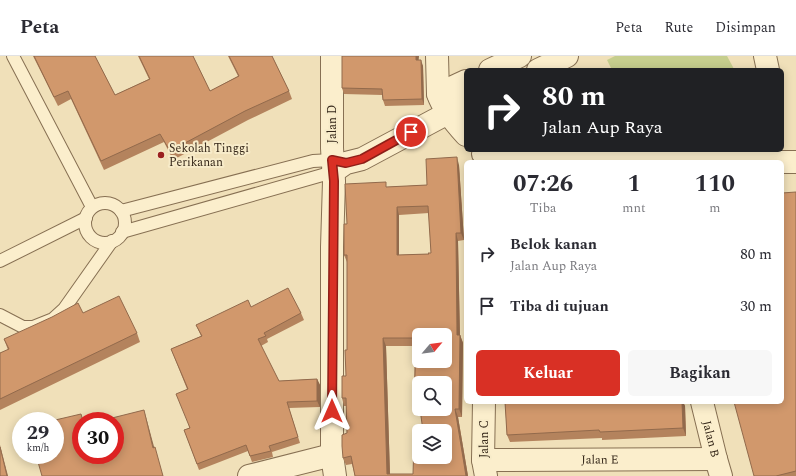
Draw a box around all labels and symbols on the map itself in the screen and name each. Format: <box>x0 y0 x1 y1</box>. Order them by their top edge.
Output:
street label: Jalan D <box>323 105 342 143</box>
pin <box>394 115 428 149</box>
place label: Sekolah Tinggi Perikanan <box>169 139 249 172</box>
marker: Sekolah Tinggi Perikanan <box>156 150 166 160</box>
north arrow <box>412 328 452 368</box>
position arrow <box>311 390 353 432</box>
speed limit sign: 30 <box>72 412 124 464</box>
street label: Jalan B <box>697 419 724 460</box>
street label: Jalan C <box>475 420 494 458</box>
street label: Jalan E <box>581 450 619 470</box>

